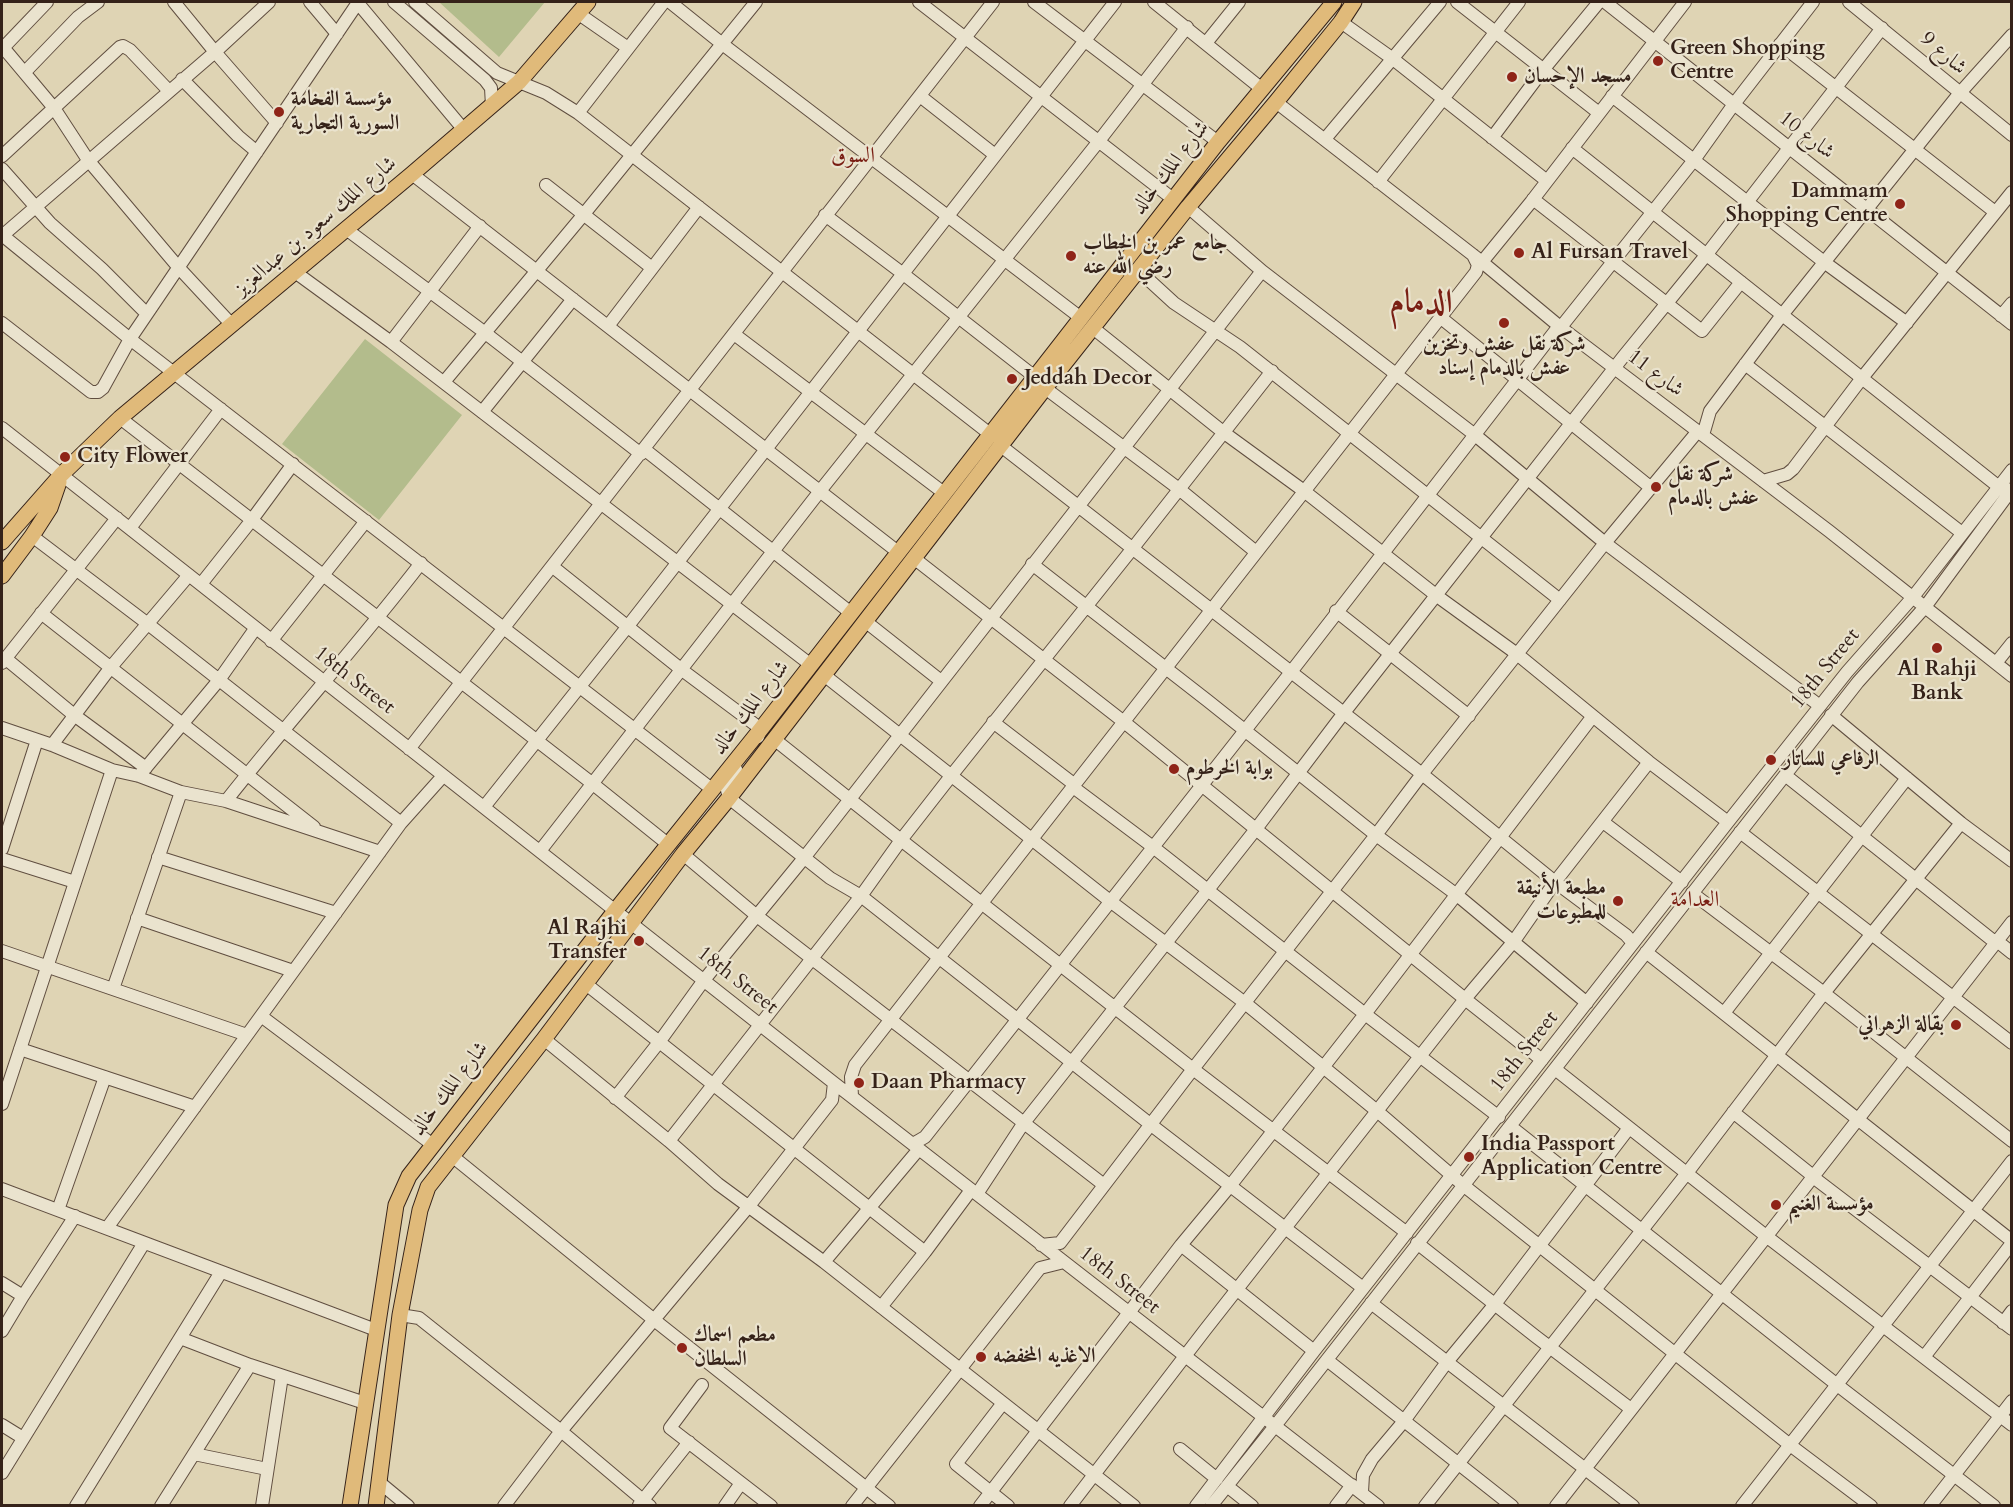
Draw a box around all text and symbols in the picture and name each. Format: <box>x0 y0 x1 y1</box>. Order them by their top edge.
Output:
street label: شارع 9 <box>1915 27 1971 81</box>
place label: Green Shopping Centre <box>1670 36 1825 86</box>
marker: Green Shopping Centre <box>1651 54 1665 68</box>
place label: مسجد الإحسان <box>1524 64 1631 90</box>
marker: مسجد الإحسان <box>1505 70 1519 84</box>
place label: مؤسسة الفخامة السورية التجارية <box>291 87 399 137</box>
marker: مؤسسة الفخامة السورية التجارية <box>272 105 286 119</box>
street label: شارع 10 <box>1773 106 1839 166</box>
street label: شارع الملك خالد <box>1127 116 1215 220</box>
district label: السوق <box>831 144 875 170</box>
street label: شارع الملك سعود بن عبدالعزيز <box>230 152 402 302</box>
place label: Dammam Shopping Centre <box>1726 179 1888 229</box>
marker: Dammam Shopping Centre <box>1893 197 1907 211</box>
place label: جامع عمر بن الخطاب رضي الله عنه <box>1083 231 1227 281</box>
place label: Al Fursan Travel <box>1531 240 1688 266</box>
marker: Al Fursan Travel <box>1512 246 1526 260</box>
marker: جامع عمر بن الخطاب رضي الله عنه <box>1064 249 1078 263</box>
district label: الدمام <box>1389 284 1453 324</box>
marker: شركة نقل عفش وتخزين عفش بالدمام إسناد <box>1497 316 1511 330</box>
place label: شركة نقل عفش وتخزين عفش بالدمام إسناد <box>1423 332 1585 382</box>
street label: شارع 11 <box>1622 345 1688 403</box>
place label: Jeddah Decor <box>1024 366 1152 392</box>
marker: Jeddah Decor <box>1005 372 1019 386</box>
place label: City Flower <box>77 444 188 470</box>
marker: City Flower <box>58 450 72 464</box>
place label: شركة نقل عفش بالدمام <box>1668 462 1759 512</box>
marker: شركة نقل عفش بالدمام <box>1649 480 1663 494</box>
street label: 18th Street <box>1786 624 1866 714</box>
marker: Al Rahji Bank <box>1930 641 1944 655</box>
street label: 18th Street <box>308 642 400 720</box>
street label: شارع الملك خالد <box>707 656 795 760</box>
place label: Al Rahji Bank <box>1897 657 1977 707</box>
place label: الرفاعي للساتار <box>1783 747 1879 773</box>
marker: الرفاعي للساتار <box>1764 753 1778 767</box>
place label: بوابة الخرطوم <box>1186 756 1273 782</box>
marker: بوابة الخرطوم <box>1167 762 1181 776</box>
place label: مطبعة الأنيقة للمطبوعات <box>1517 876 1606 926</box>
district label: العدامة <box>1671 888 1719 914</box>
marker: مطبعة الأنيقة للمطبوعات <box>1611 894 1625 908</box>
place label: Al Rajhi Transfer <box>547 916 627 966</box>
marker: Al Rajhi Transfer <box>632 934 646 948</box>
street label: 18th Street <box>691 942 783 1020</box>
street label: 18th Street <box>1486 1006 1564 1098</box>
place label: بقالة الزهراني <box>1858 1012 1944 1038</box>
marker: بقالة الزهراني <box>1949 1018 1963 1032</box>
street label: شارع الملك خالد <box>406 1037 494 1141</box>
place label: Daan Pharmacy <box>871 1070 1026 1096</box>
marker: Daan Pharmacy <box>852 1076 866 1090</box>
place label: India Passport Application Centre <box>1481 1132 1663 1182</box>
marker: India Passport Application Centre <box>1462 1150 1476 1164</box>
place label: مؤسسة الغنيم <box>1788 1192 1874 1218</box>
marker: مؤسسة الغنيم <box>1769 1198 1783 1212</box>
street label: 18th Street <box>1073 1242 1165 1320</box>
place label: مطعم اسماك السلطان <box>694 1323 776 1373</box>
marker: مطعم اسماك السلطان <box>675 1341 689 1355</box>
place label: الاغذيه المخفضه <box>993 1344 1096 1370</box>
marker: الاغذيه المخفضه <box>974 1350 988 1364</box>

